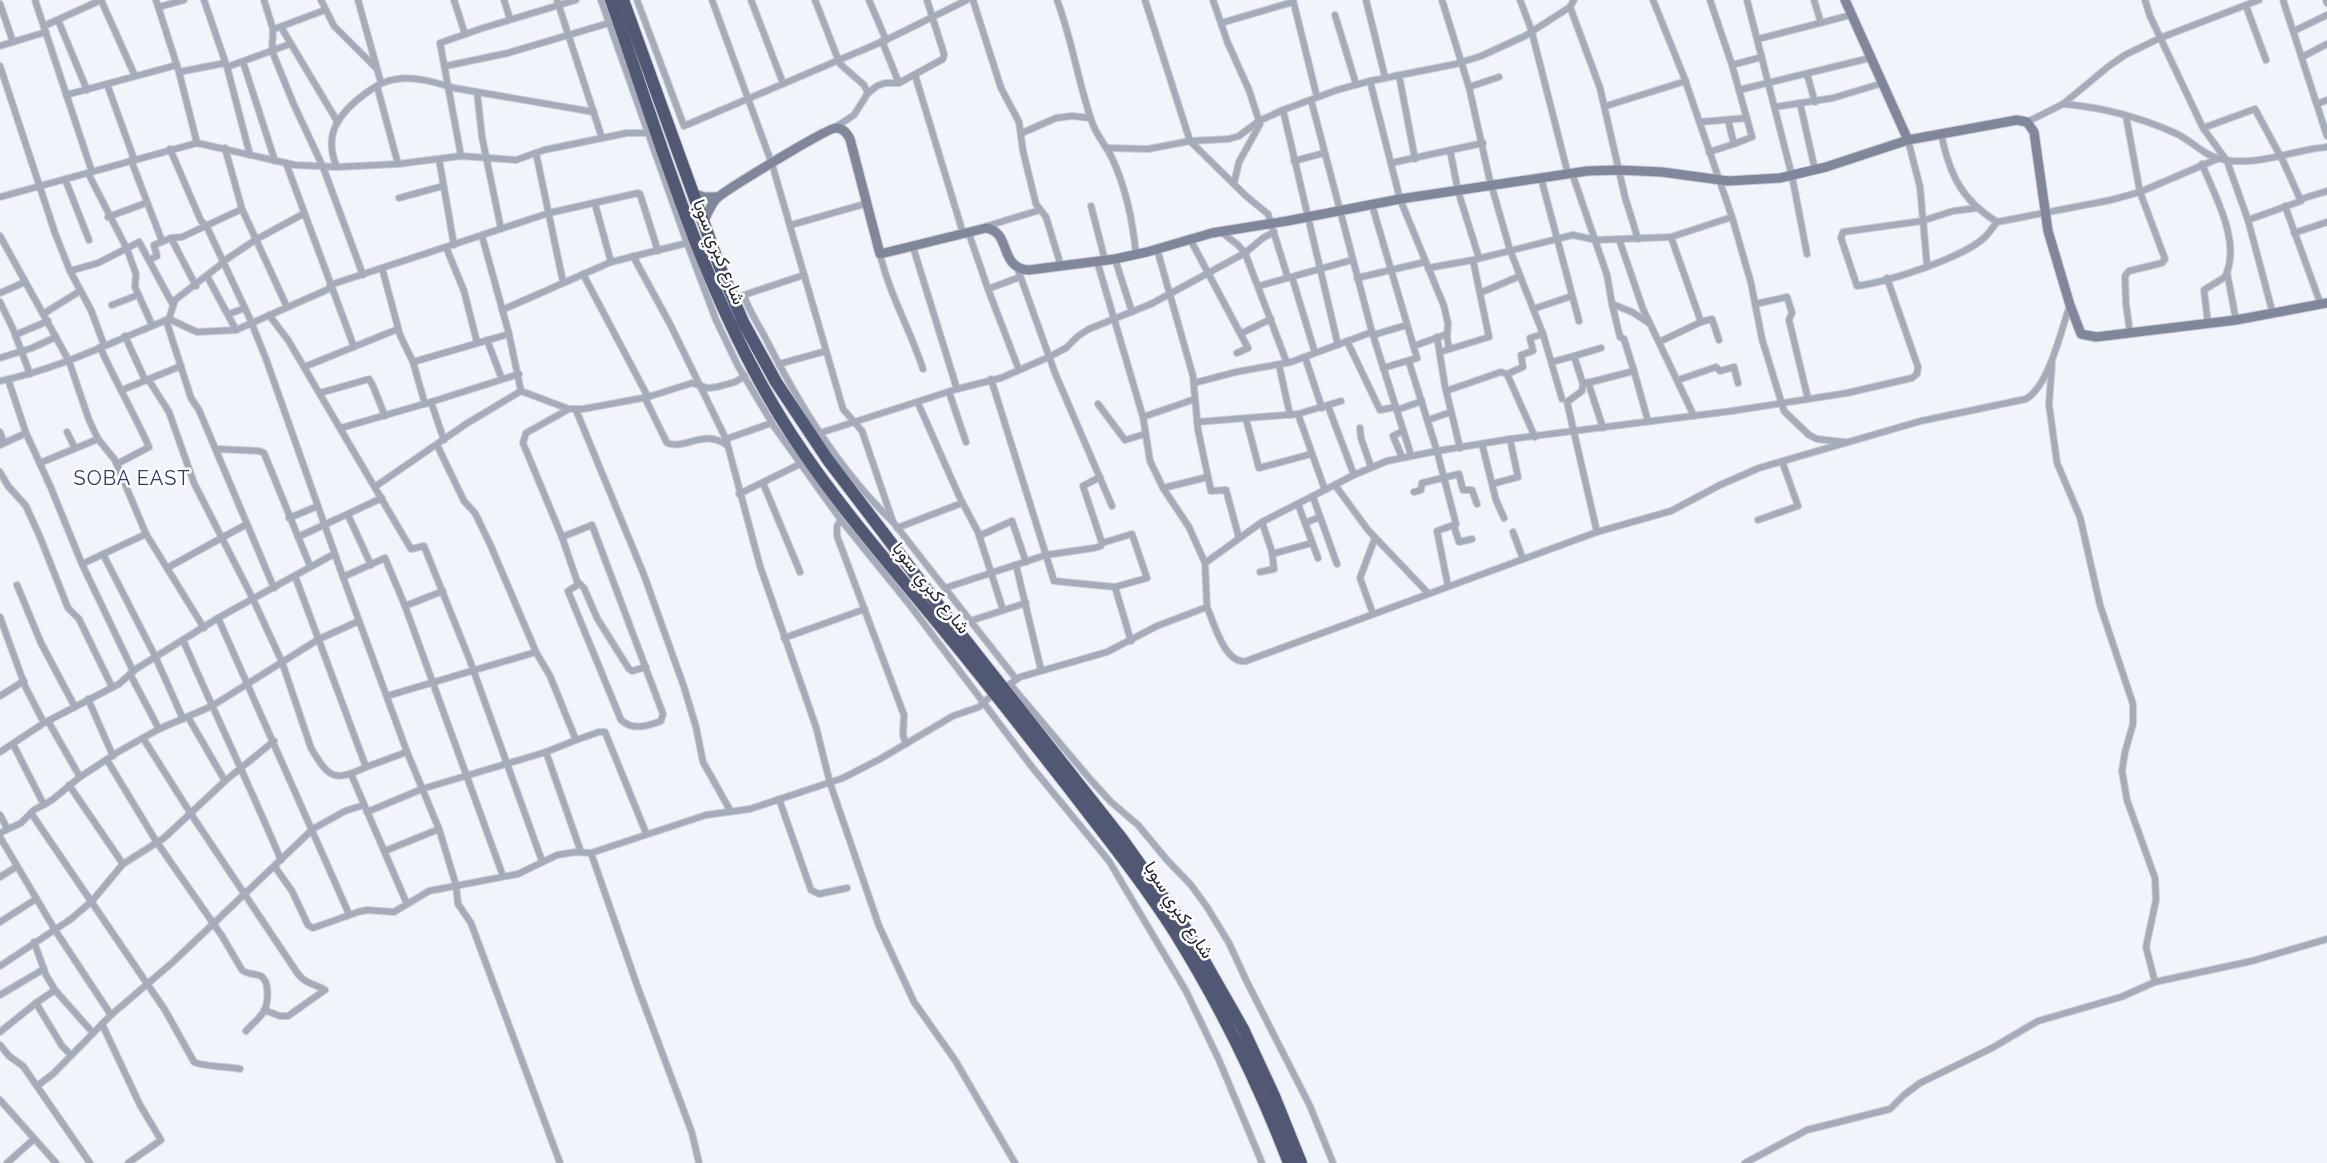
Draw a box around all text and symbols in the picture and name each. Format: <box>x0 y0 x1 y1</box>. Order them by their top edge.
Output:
street label: شارع كبري سوبا <box>684 196 750 309</box>
district label: SOBA EAST <box>74 466 191 490</box>
street label: شارع كبري سوبا <box>884 538 975 641</box>
street label: شارع كبري سوبا <box>1136 857 1219 965</box>

